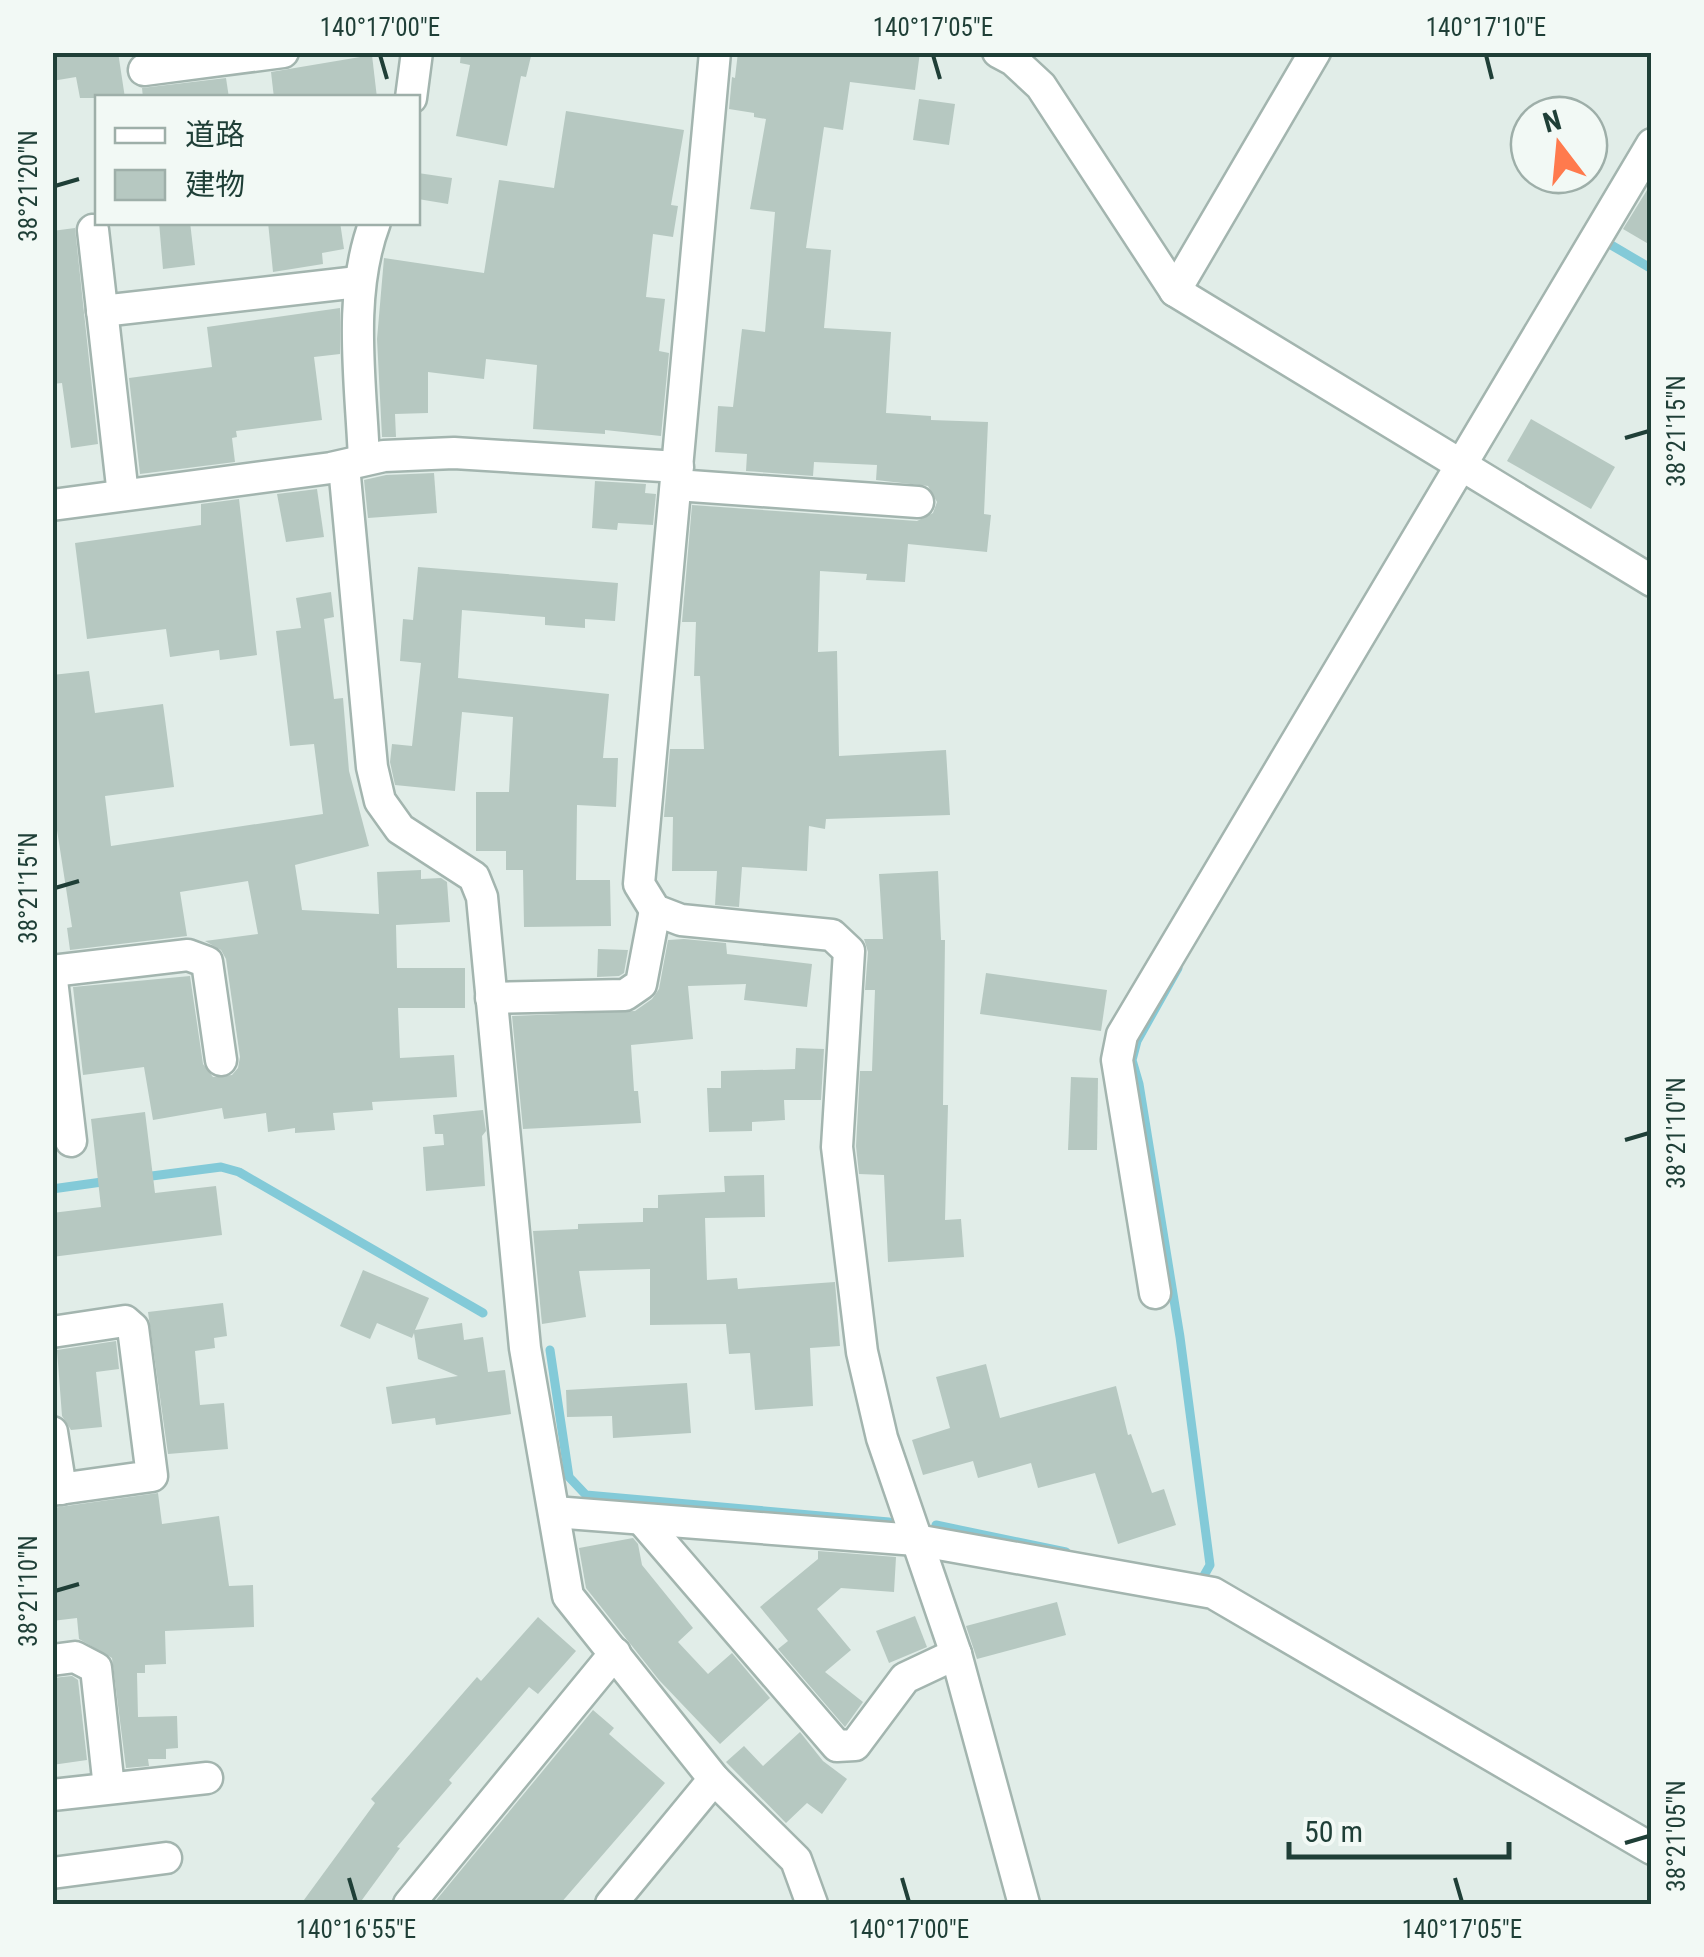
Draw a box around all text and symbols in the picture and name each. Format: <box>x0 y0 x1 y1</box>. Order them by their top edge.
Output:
text: 140°17'00"E <box>320 13 440 42</box>
text: 140°17'05"E <box>873 13 993 42</box>
text: 140°17'10"E <box>1426 13 1546 42</box>
legend <box>95 95 420 225</box>
north arrow <box>1509 95 1609 195</box>
text: N <box>1539 103 1565 140</box>
text: 道路 <box>185 117 245 152</box>
text: 38°21'20"N <box>14 130 43 242</box>
text: 建物 <box>185 167 245 202</box>
text: 38°21'15"N <box>1662 375 1691 487</box>
text: 38°21'15"N <box>14 832 43 944</box>
text: 38°21'10"N <box>1662 1077 1691 1189</box>
text: 38°21'10"N <box>14 1535 43 1647</box>
text: 38°21'05"N <box>1662 1780 1691 1892</box>
scale bar <box>1289 1797 1509 1859</box>
text: 50 m <box>1304 1814 1363 1849</box>
text: 140°16'55"E <box>296 1915 416 1944</box>
text: 140°17'00"E <box>849 1915 969 1944</box>
text: 140°17'05"E <box>1402 1915 1522 1944</box>

